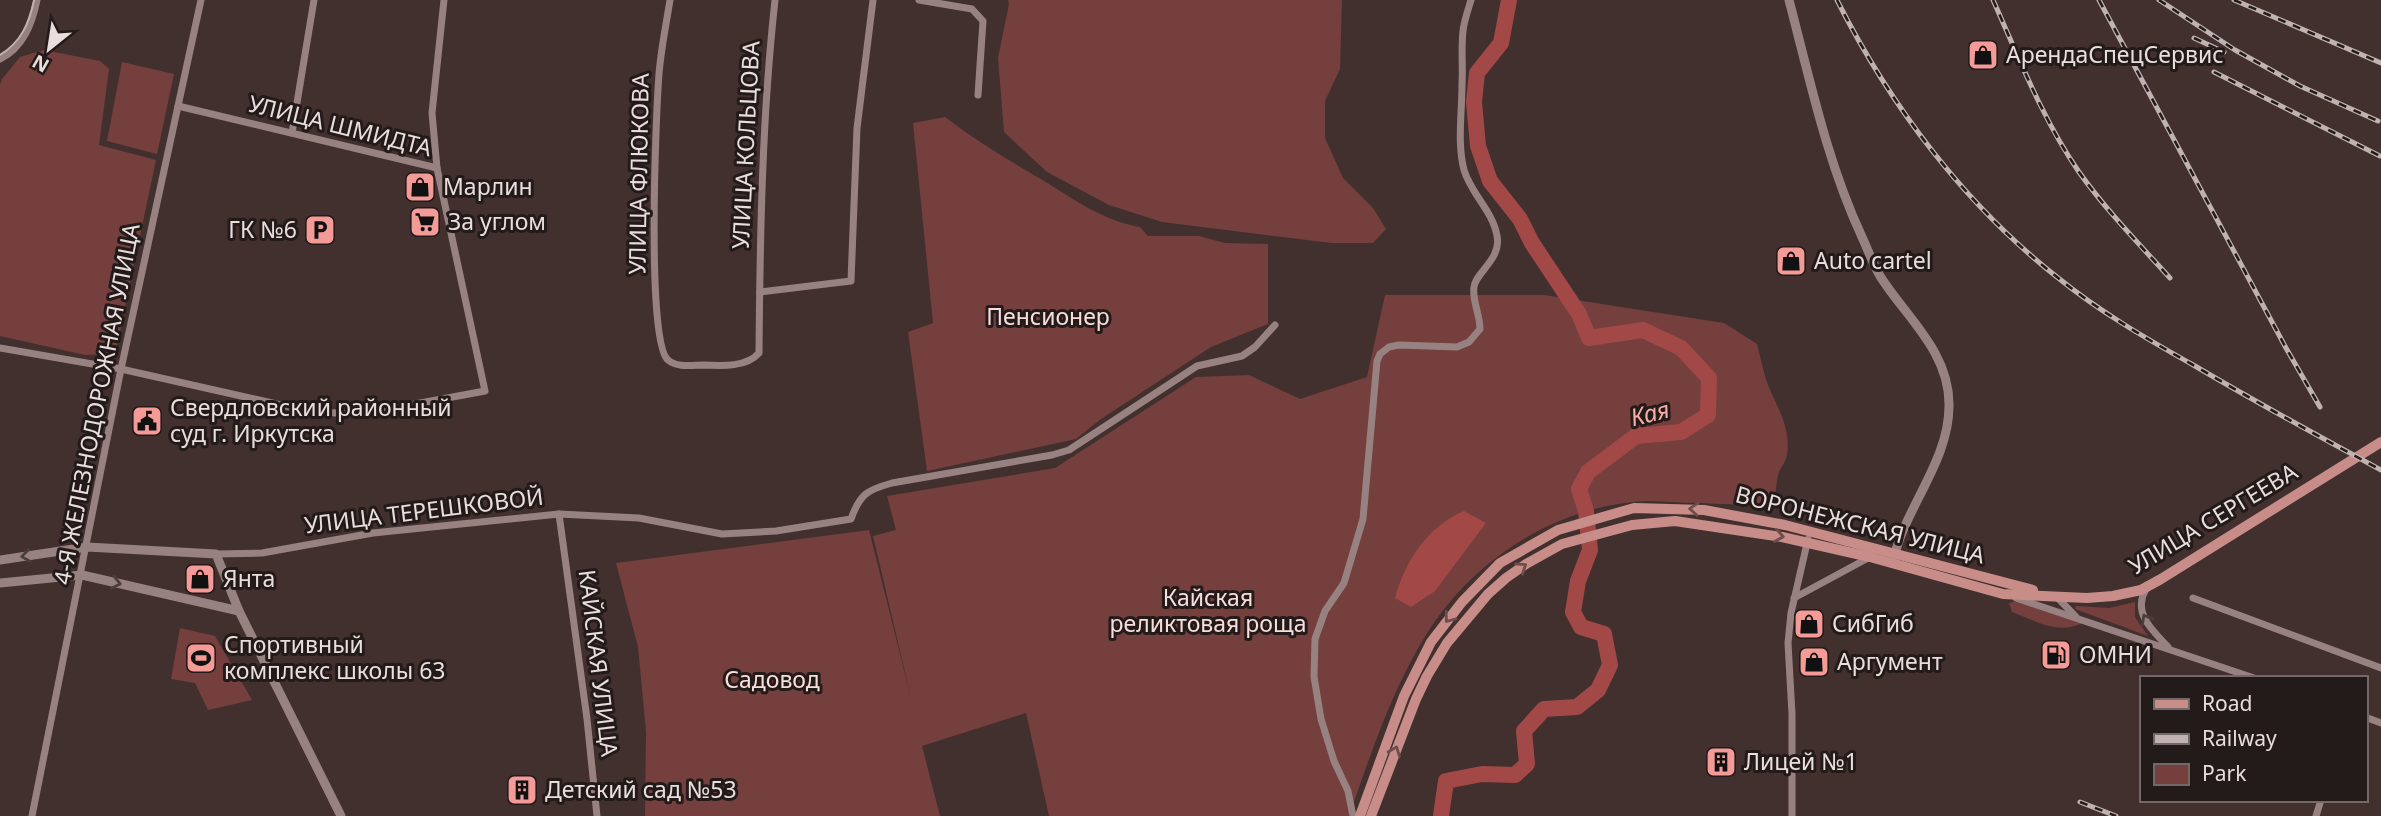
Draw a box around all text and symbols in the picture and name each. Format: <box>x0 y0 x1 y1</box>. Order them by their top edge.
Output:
north arrow <box>14 14 84 84</box>
shop icon: АрендаСпецСервис <box>1966 38 2000 72</box>
place label: АрендаСпецСервис <box>2006 38 2224 70</box>
street label: УЛИЦА КОЛЬЦОВА <box>724 40 766 250</box>
text: N <box>27 49 54 79</box>
street label: УЛИЦА ФЛЮКОВА <box>620 73 656 275</box>
street label: УЛИЦА ШМИДТА <box>245 87 436 163</box>
shop icon: Марлин <box>403 170 437 204</box>
place label: Марлин <box>443 170 533 202</box>
supermarket icon: За углом <box>408 205 442 239</box>
place label: За углом <box>448 205 546 237</box>
place label: ГК №6 <box>228 213 297 245</box>
parking icon: ГК №6 <box>303 213 337 247</box>
street label: 4-Я ЖЕЛЕЗНОДОРОЖНАЯ УЛИЦА <box>45 220 147 587</box>
shop icon: Auto cartel <box>1774 244 1808 278</box>
place label: Auto cartel <box>1814 244 1932 276</box>
park label: Пенсионер <box>986 300 1110 332</box>
place label: Свердловский районный суд г. Иркутска <box>170 391 452 449</box>
water label: Кая <box>1627 392 1673 433</box>
public building icon: Свердловский районный суд г. Иркутска <box>130 404 164 438</box>
street label: УЛИЦА СЕРГЕЕВА <box>2122 455 2303 581</box>
street label: ВОРОНЕЖСКАЯ УЛИЦА <box>1732 478 1989 571</box>
street label: УЛИЦА ТЕРЕШКОВОЙ <box>303 479 545 541</box>
one-way arrow <box>1688 502 1699 517</box>
one-way arrow <box>1773 528 1785 543</box>
one-way arrow <box>20 548 32 563</box>
shop icon: Янта <box>183 562 217 596</box>
place label: Янта <box>223 562 275 594</box>
one-way arrow <box>1514 563 1527 575</box>
street label: КАЙСКАЯ УЛИЦА <box>572 568 626 758</box>
one-way arrow <box>110 575 122 589</box>
park label: Кайская реликтовая роща <box>1110 581 1306 639</box>
shop icon: СибГиб <box>1792 607 1826 641</box>
place label: СибГиб <box>1832 607 1914 639</box>
one-way arrow <box>1445 610 1458 623</box>
one-way arrow <box>2141 614 2154 627</box>
place label: Спортивный комплекс школы 63 <box>224 628 446 686</box>
fuel station icon: ОМНИ <box>2039 638 2073 672</box>
place label: ОМНИ <box>2079 638 2152 670</box>
sports icon: Спортивный комплекс школы 63 <box>184 641 218 675</box>
shop icon: Аргумент <box>1797 645 1831 679</box>
place label: Аргумент <box>1837 645 1943 677</box>
park label: Садовод <box>724 663 820 695</box>
legend <box>2140 676 2367 802</box>
text: Road <box>2202 689 2252 717</box>
text: Railway <box>2202 724 2277 752</box>
building icon: Лицей №1 <box>1704 745 1738 779</box>
place label: Лицей №1 <box>1744 745 1858 777</box>
one-way arrow <box>1387 746 1401 758</box>
text: Park <box>2202 759 2247 787</box>
building icon: Детский сад №53 <box>505 773 539 807</box>
place label: Детский сад №53 <box>545 773 737 805</box>

